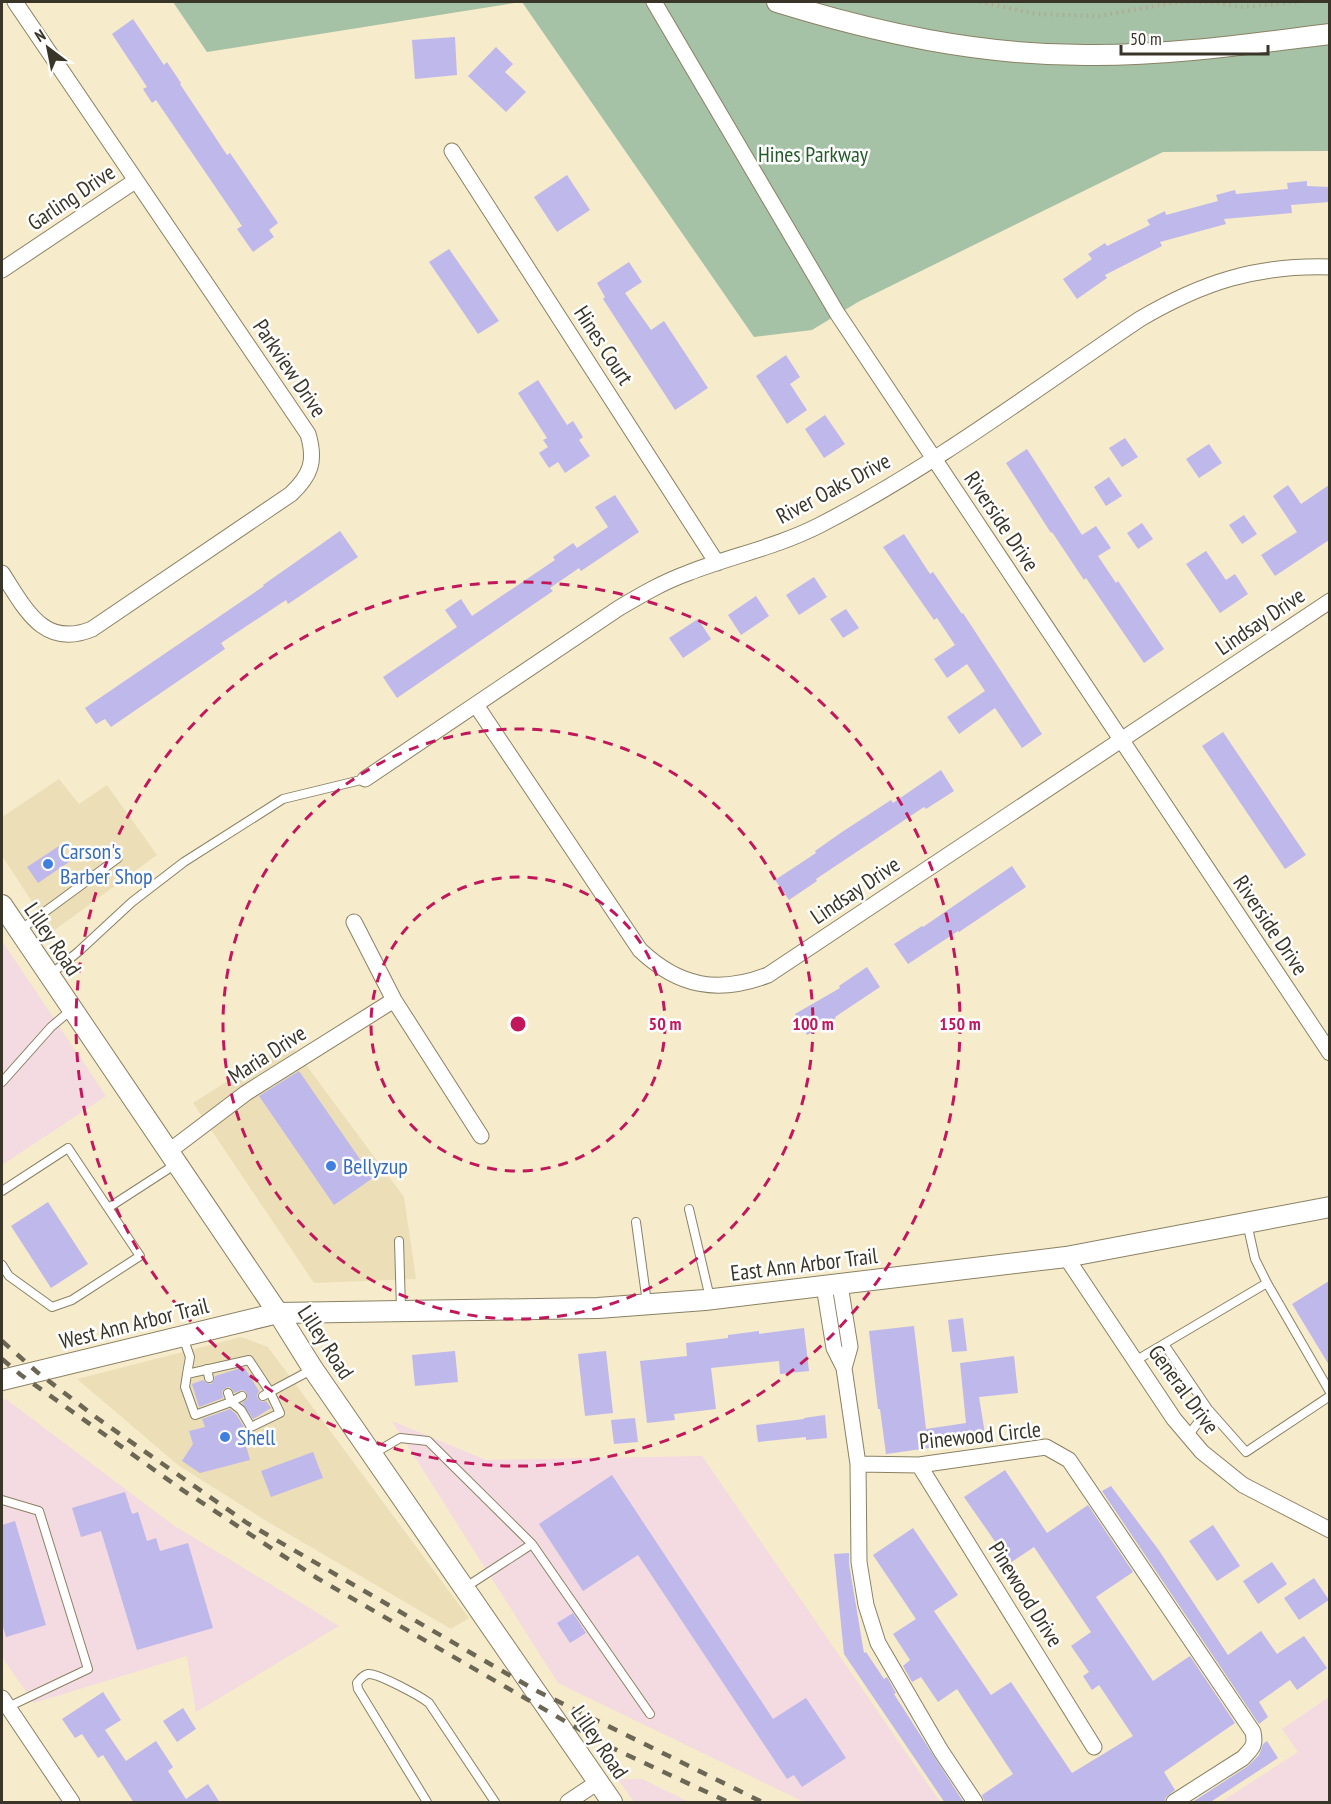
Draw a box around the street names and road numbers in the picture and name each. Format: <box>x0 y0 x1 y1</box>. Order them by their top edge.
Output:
street label: Garling Drive <box>22 158 120 236</box>
street label: Hines Court <box>568 300 640 390</box>
street label: Parkview Drive <box>247 314 333 422</box>
street label: River Oaks Drive <box>771 446 895 530</box>
street label: Riverside Drive <box>958 466 1046 576</box>
street label: Lindsay Drive <box>1210 581 1310 661</box>
street label: Lindsay Drive <box>805 850 905 930</box>
street label: Riverside Drive <box>1227 870 1315 980</box>
street label: Lilley Road <box>18 897 88 981</box>
street label: Maria Drive <box>223 1019 311 1089</box>
street label: East Ann Arbor Trail <box>729 1241 880 1287</box>
street label: West Ann Arbor Trail <box>57 1291 212 1355</box>
street label: Lilley Road <box>292 1300 360 1384</box>
street label: General Drive <box>1142 1339 1226 1439</box>
street label: Pinewood Circle <box>918 1415 1042 1455</box>
street label: Pinewood Drive <box>983 1536 1069 1652</box>
street label: Lilley Road <box>565 1700 635 1784</box>

